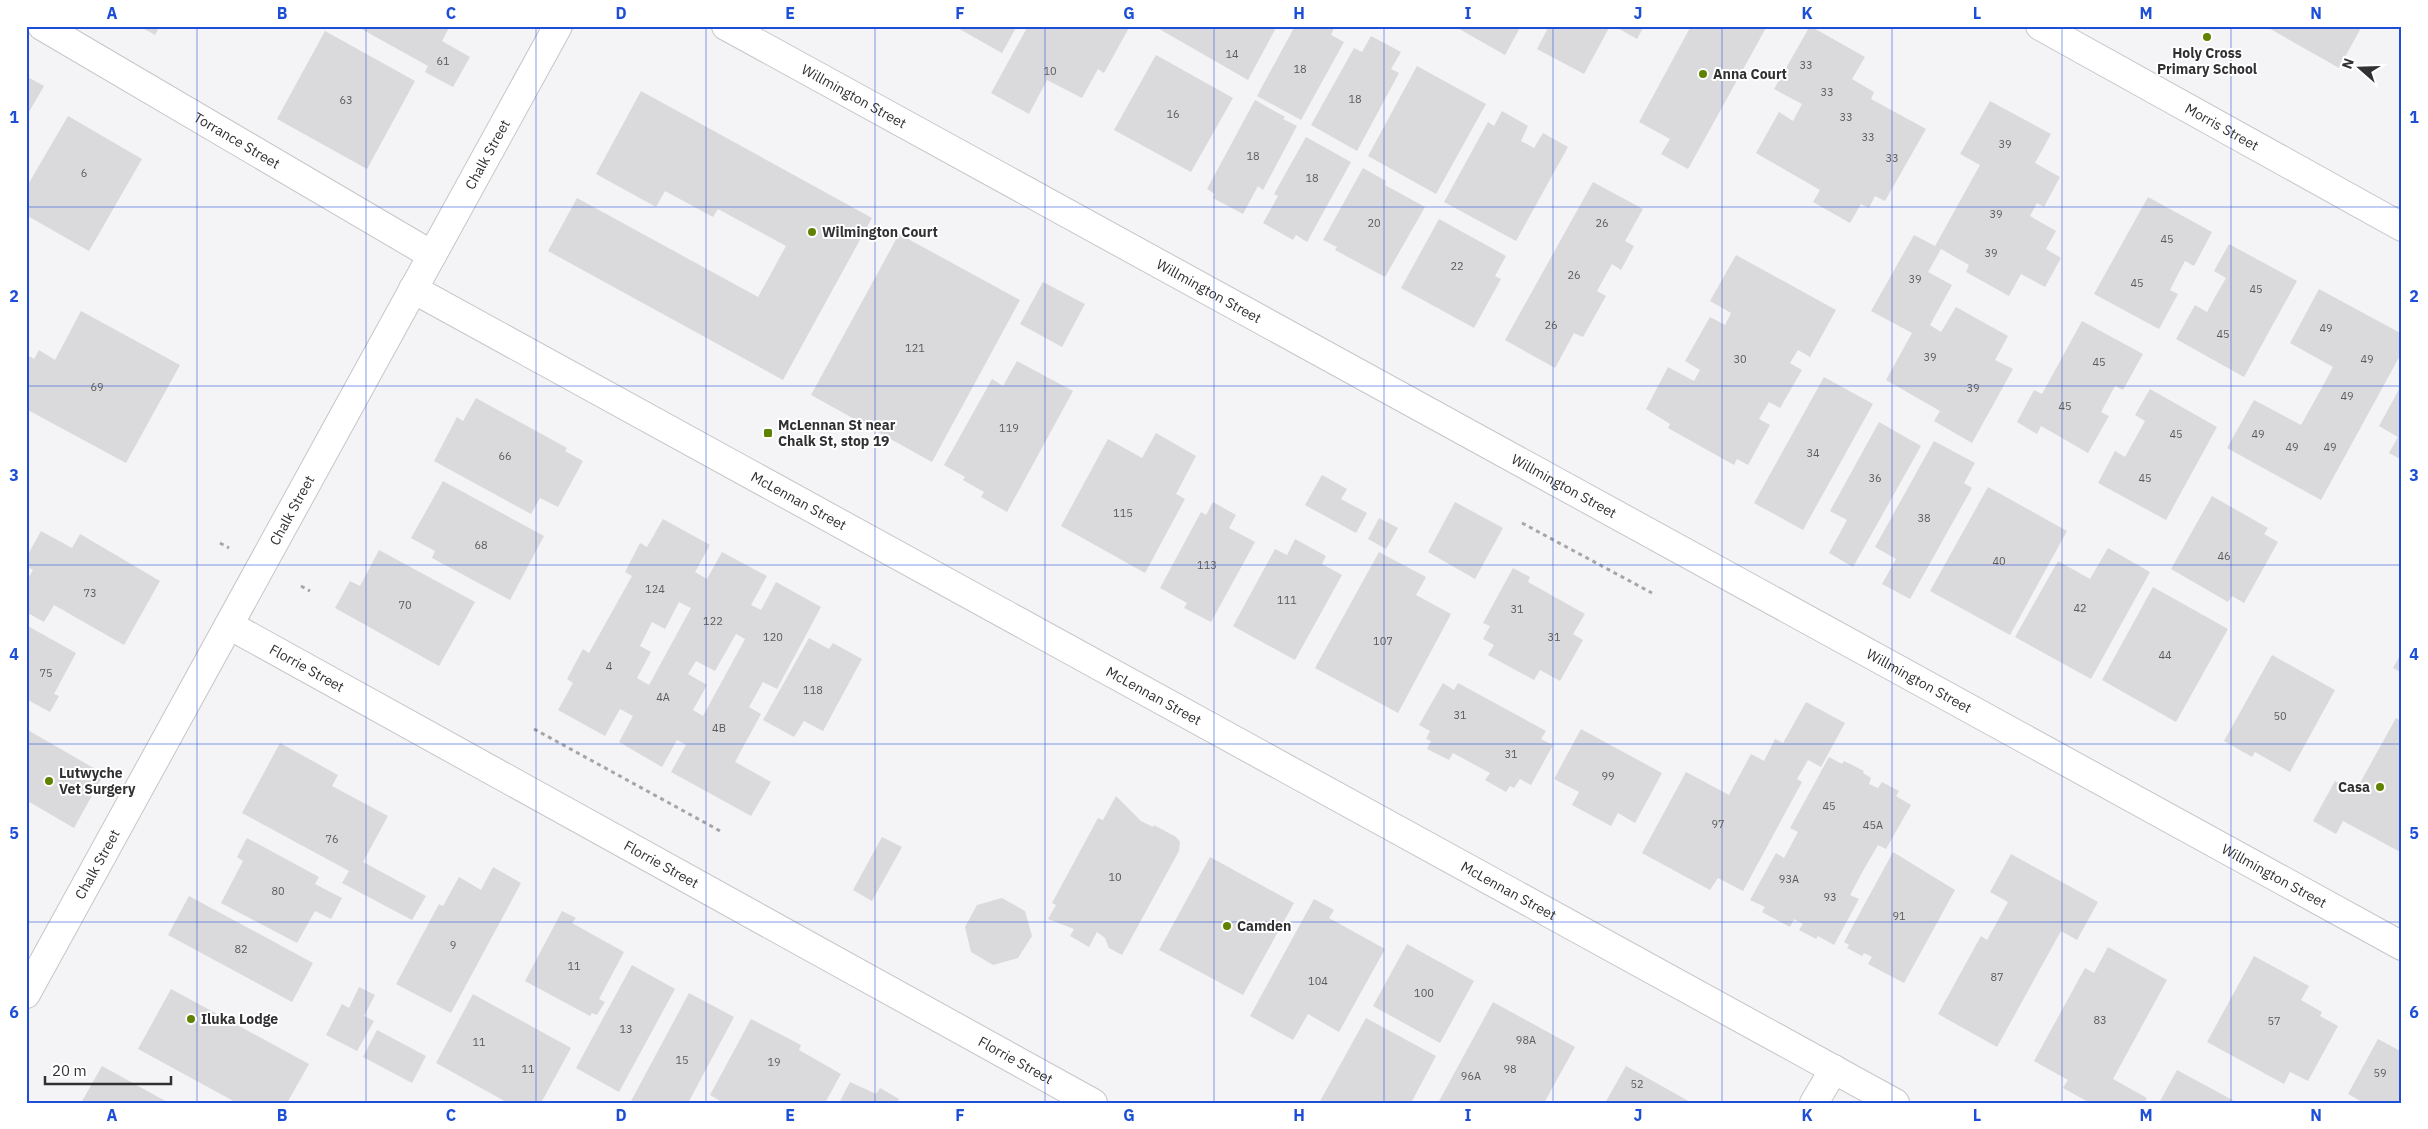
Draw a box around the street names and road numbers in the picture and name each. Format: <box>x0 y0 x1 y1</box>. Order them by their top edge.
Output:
street label: Willmington Street <box>798 60 910 132</box>
street label: Morris Street <box>2182 99 2262 155</box>
street label: Torrance Street <box>190 108 283 173</box>
street label: Chalk Street <box>461 116 514 193</box>
street label: Willmington Street <box>1153 255 1265 327</box>
street label: Willmington Street <box>1508 450 1620 522</box>
street label: McLennan Street <box>748 467 850 534</box>
street label: Chalk Street <box>265 472 318 548</box>
street label: Florrie Street <box>266 640 347 696</box>
street label: Willmington Street <box>1863 645 1975 717</box>
street label: McLennan Street <box>1103 662 1205 729</box>
street label: Chalk Street <box>71 826 124 902</box>
street label: Florrie Street <box>621 836 702 892</box>
street label: Willmington Street <box>2218 840 2330 912</box>
street label: McLennan Street <box>1458 857 1560 924</box>
street label: Florrie Street <box>975 1032 1056 1088</box>

